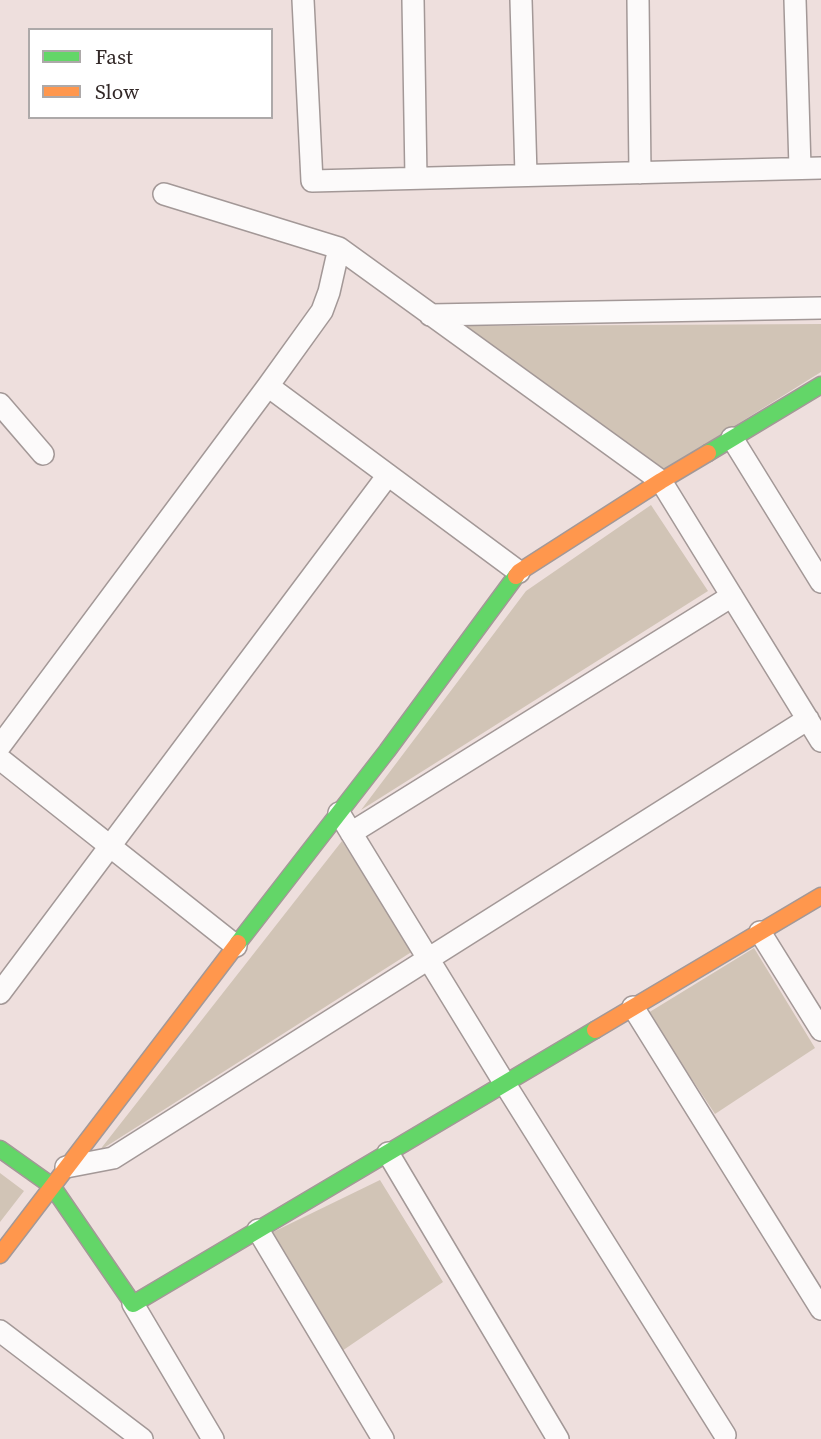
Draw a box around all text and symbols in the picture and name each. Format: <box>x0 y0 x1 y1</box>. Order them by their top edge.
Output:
legend <box>28 28 273 119</box>
text: Fast <box>95 42 133 71</box>
text: Slow <box>95 77 139 106</box>

